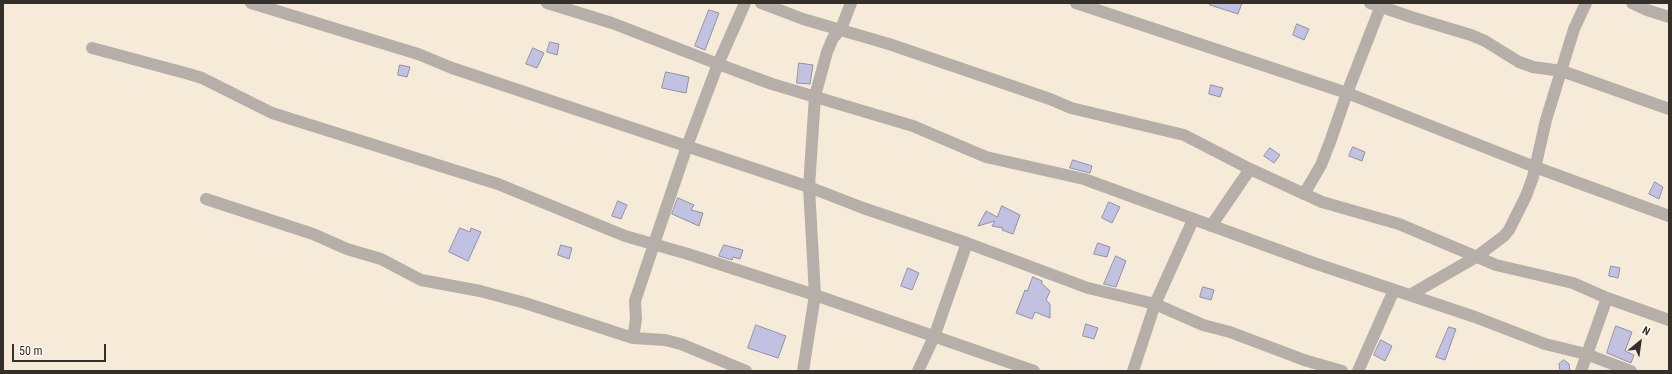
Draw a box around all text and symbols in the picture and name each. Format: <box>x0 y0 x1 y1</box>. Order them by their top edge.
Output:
north arrow <box>1620 322 1660 362</box>
text: N <box>1640 324 1652 338</box>
scale bar <box>14 336 108 362</box>
text: 50 m <box>19 344 43 358</box>

